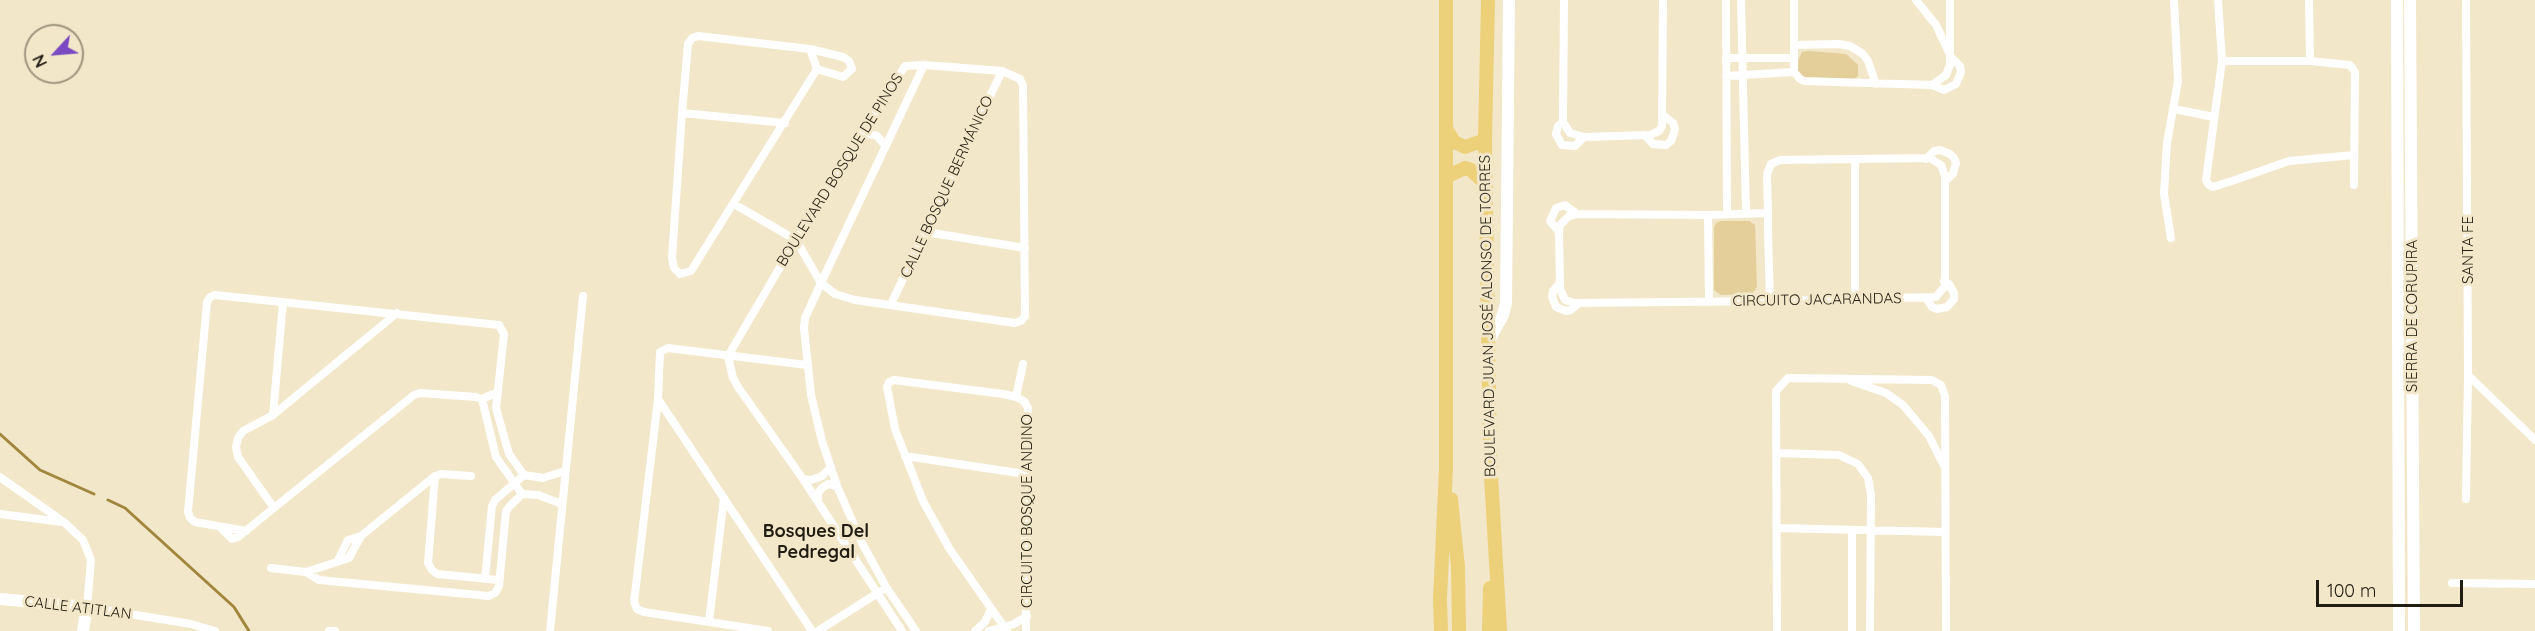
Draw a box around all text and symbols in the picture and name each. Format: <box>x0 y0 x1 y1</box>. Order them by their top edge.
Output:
north arrow <box>24 24 84 84</box>
text: N <box>28 51 51 71</box>
street label: BOULEVARD BOSQUE DE PINOS <box>773 70 907 270</box>
street label: CALLE BOSQUE BERMÁNICO <box>897 93 997 281</box>
street label: BOULEVARD JUAN JOSÉ ALONSO DE TORRES <box>1476 155 1500 477</box>
street label: SANTA FE <box>2459 216 2477 284</box>
street label: SIERRA DE CORUPIRA <box>2403 240 2421 392</box>
street label: CIRCUITO JACARANDAS <box>1732 290 1902 310</box>
street label: CIRCUITO BOSQUE ANDINO <box>1018 414 1036 608</box>
district label: Bosques Del Pedregal <box>763 521 869 564</box>
scale bar <box>2319 568 2466 606</box>
text: 100 m <box>2327 579 2376 602</box>
street label: CALLE ATITLAN <box>24 593 132 623</box>

